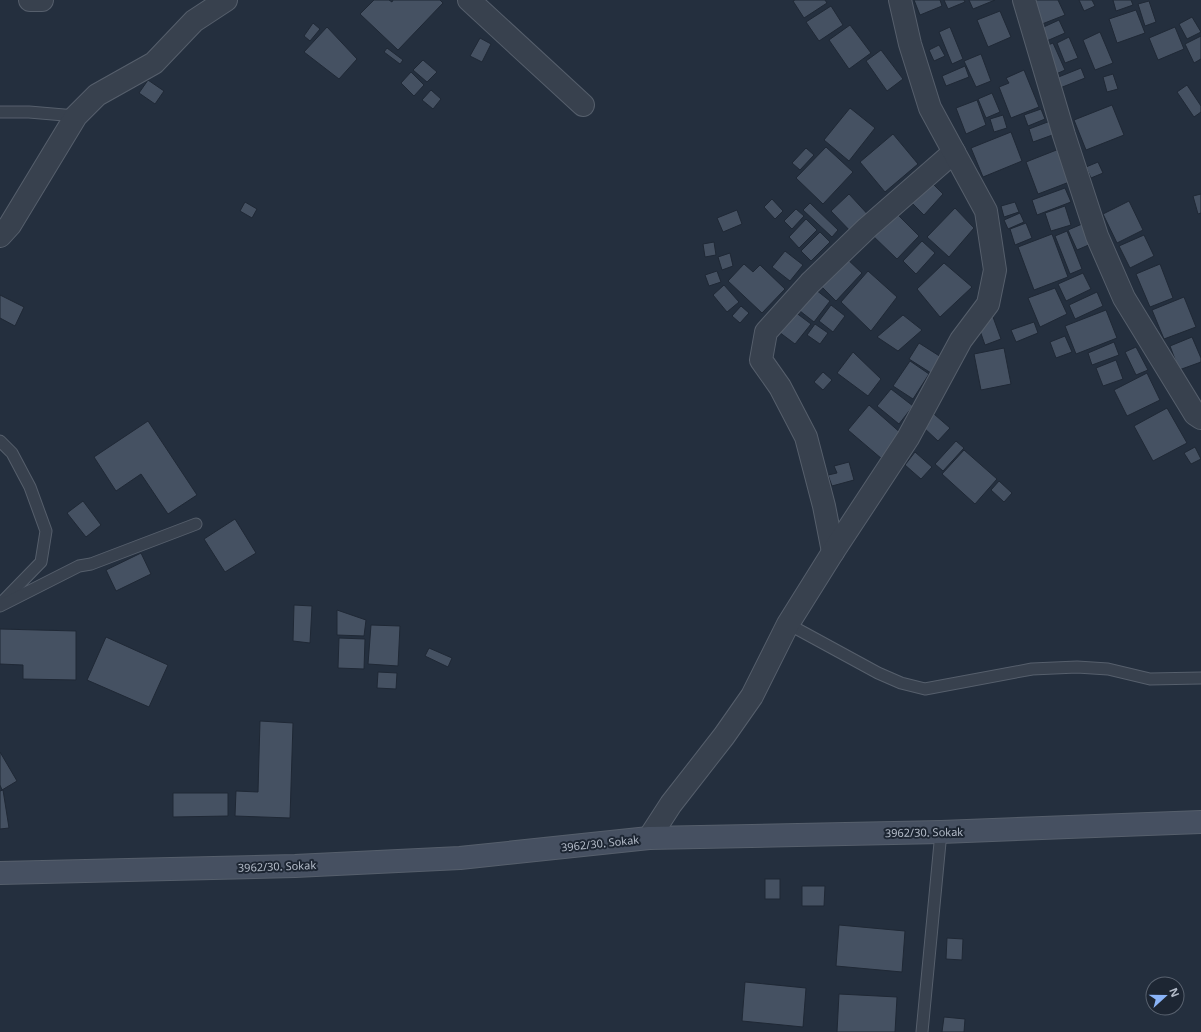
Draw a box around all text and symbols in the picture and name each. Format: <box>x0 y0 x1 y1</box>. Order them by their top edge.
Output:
street label: 3962/30. Sokak <box>885 824 963 840</box>
street label: 3962/30. Sokak <box>560 831 640 855</box>
street label: 3962/30. Sokak <box>238 857 316 875</box>
north arrow <box>1145 976 1185 1016</box>
text: N <box>1166 985 1183 999</box>

